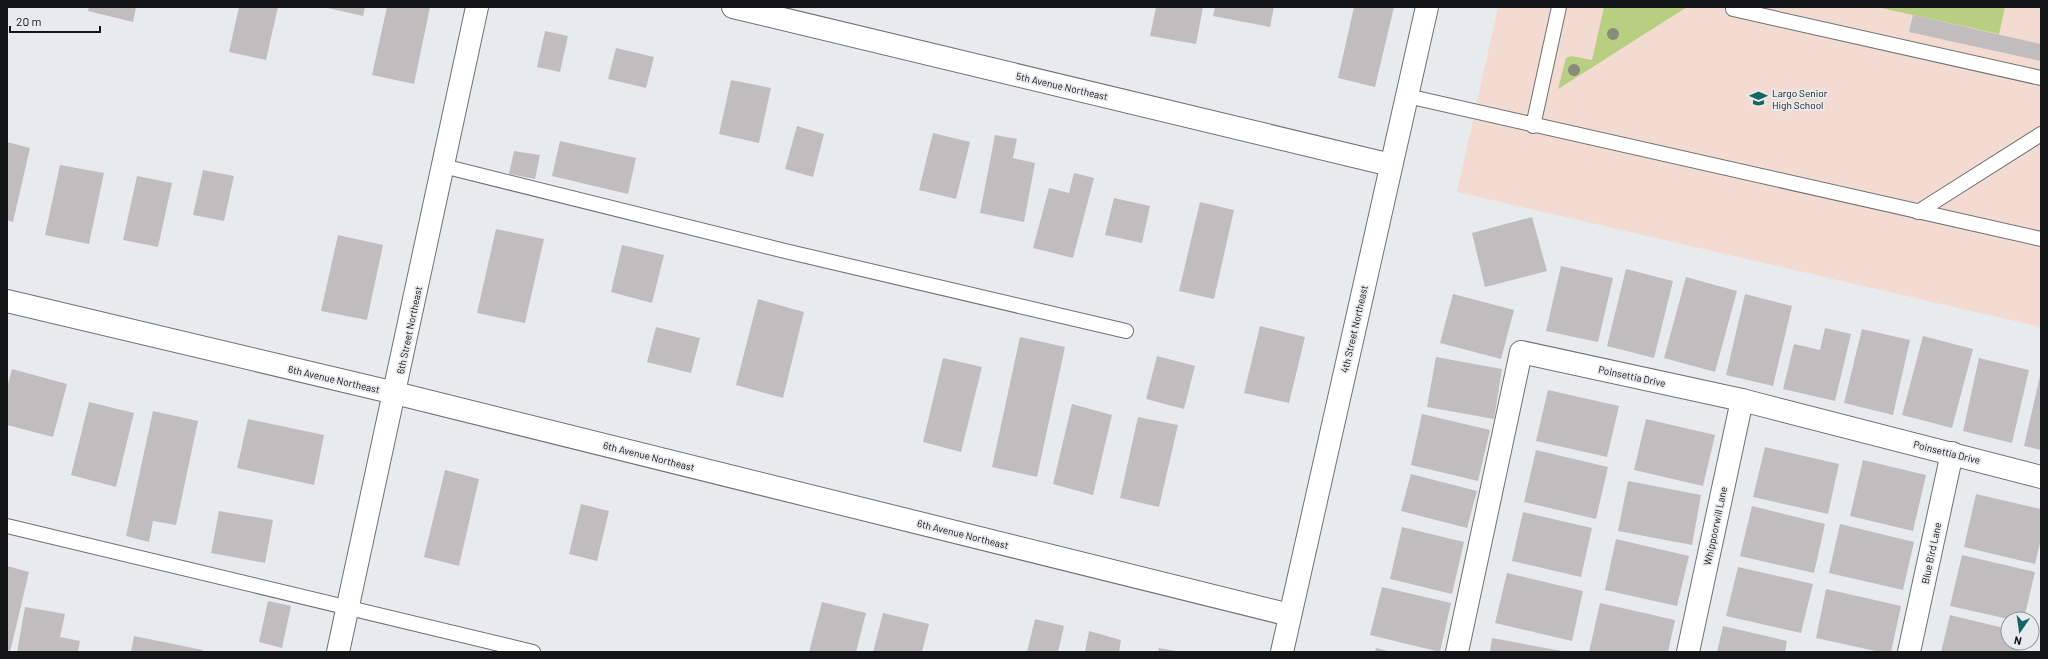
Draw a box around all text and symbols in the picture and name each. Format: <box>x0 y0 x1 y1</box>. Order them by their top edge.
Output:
scale bar <box>10 8 100 34</box>
text: 20 m <box>16 14 42 28</box>
street label: 5th Avenue Northeast <box>1015 70 1109 102</box>
place label: Largo Senior High School <box>1772 87 1828 111</box>
school or university icon: Largo Senior High School <box>1749 89 1769 109</box>
street label: 4th Street Northeast <box>1338 284 1370 374</box>
street label: 6th Street Northeast <box>394 285 424 375</box>
street label: 6th Avenue Northeast <box>287 363 381 395</box>
street label: Poinsettia Drive <box>1597 363 1667 389</box>
street label: Poinsettia Drive <box>1912 438 1982 466</box>
street label: 6th Avenue Northeast <box>602 439 696 473</box>
street label: Whippoorwill Lane <box>1701 485 1729 567</box>
street label: 6th Avenue Northeast <box>916 517 1010 551</box>
street label: Blue Bird Lane <box>1919 521 1943 585</box>
north arrow <box>2000 611 2040 651</box>
text: N <box>2013 634 2023 648</box>

